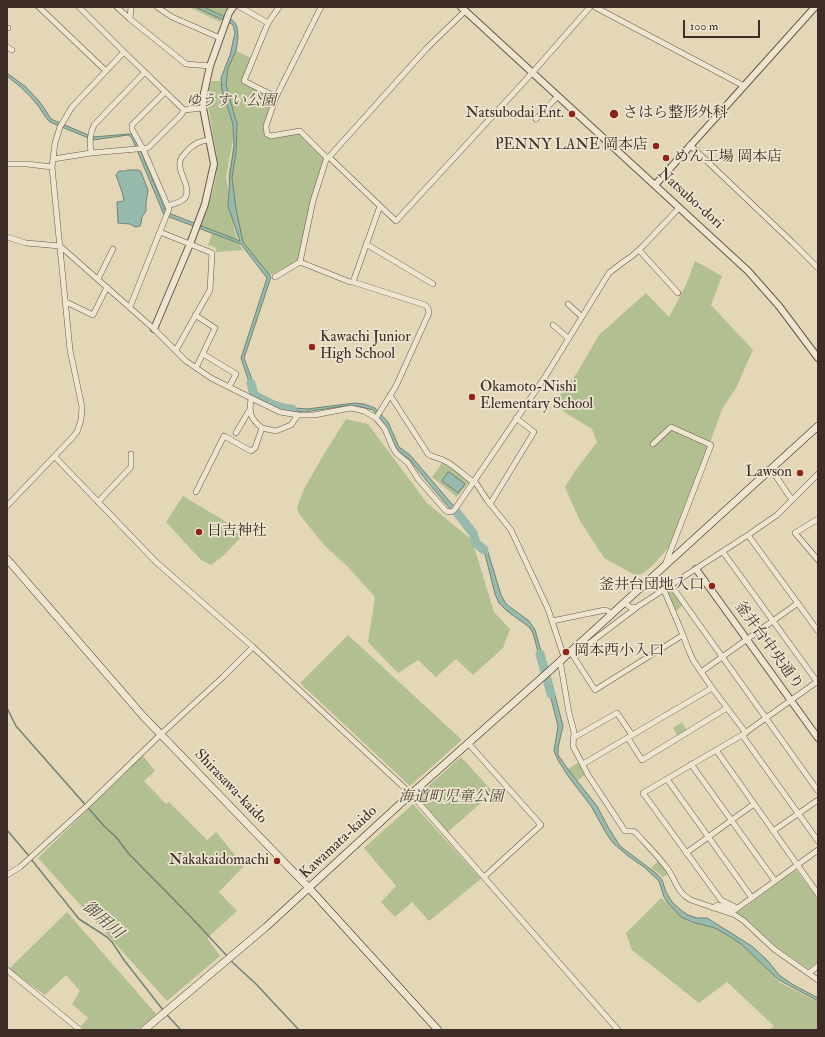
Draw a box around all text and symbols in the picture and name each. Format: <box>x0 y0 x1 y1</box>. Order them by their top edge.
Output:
scale bar <box>685 12 762 38</box>
text: 100 m <box>690 19 718 34</box>
park label: ゆうすい公園 <box>186 93 276 111</box>
place label: Natsubodai Ent. <box>466 105 564 123</box>
place label: さはら整形外科 <box>623 105 728 123</box>
marker: さはら整形外科 <box>608 108 620 120</box>
marker: Natsubodai Ent. <box>567 109 577 119</box>
place label: PENNY LANE 岡本店 <box>495 137 648 155</box>
marker: PENNY LANE 岡本店 <box>651 141 661 151</box>
place label: めん工場 岡本店 <box>674 149 782 167</box>
marker: めん工場 岡本店 <box>661 153 671 163</box>
street label: Natsubo-dori <box>653 165 727 233</box>
place label: Kawachi Junior High School <box>320 329 411 364</box>
marker: Kawachi Junior High School <box>307 342 317 352</box>
place label: Okamoto-Nishi Elementary School <box>480 379 593 414</box>
marker: Okamoto-Nishi Elementary School <box>467 392 477 402</box>
place label: Lawson <box>746 464 792 482</box>
marker: Lawson <box>795 468 805 478</box>
place label: 日吉神社 <box>207 523 267 541</box>
marker: 日吉神社 <box>194 527 204 537</box>
place label: 釜井台団地入口 <box>599 577 704 595</box>
marker: 釜井台団地入口 <box>707 581 717 591</box>
street label: 釜井台中央通り <box>730 598 806 694</box>
place label: 岡本西小入口 <box>574 643 664 661</box>
marker: 岡本西小入口 <box>561 647 571 657</box>
street label: Shirasawa-kaido <box>190 746 270 828</box>
park label: 海道町児童公園 <box>399 789 503 807</box>
street label: Kawamata-kaido <box>297 803 381 883</box>
place label: Nakakaidomachi <box>169 852 269 870</box>
marker: Nakakaidomachi <box>272 856 282 866</box>
water label: 御用川 <box>78 898 126 944</box>

